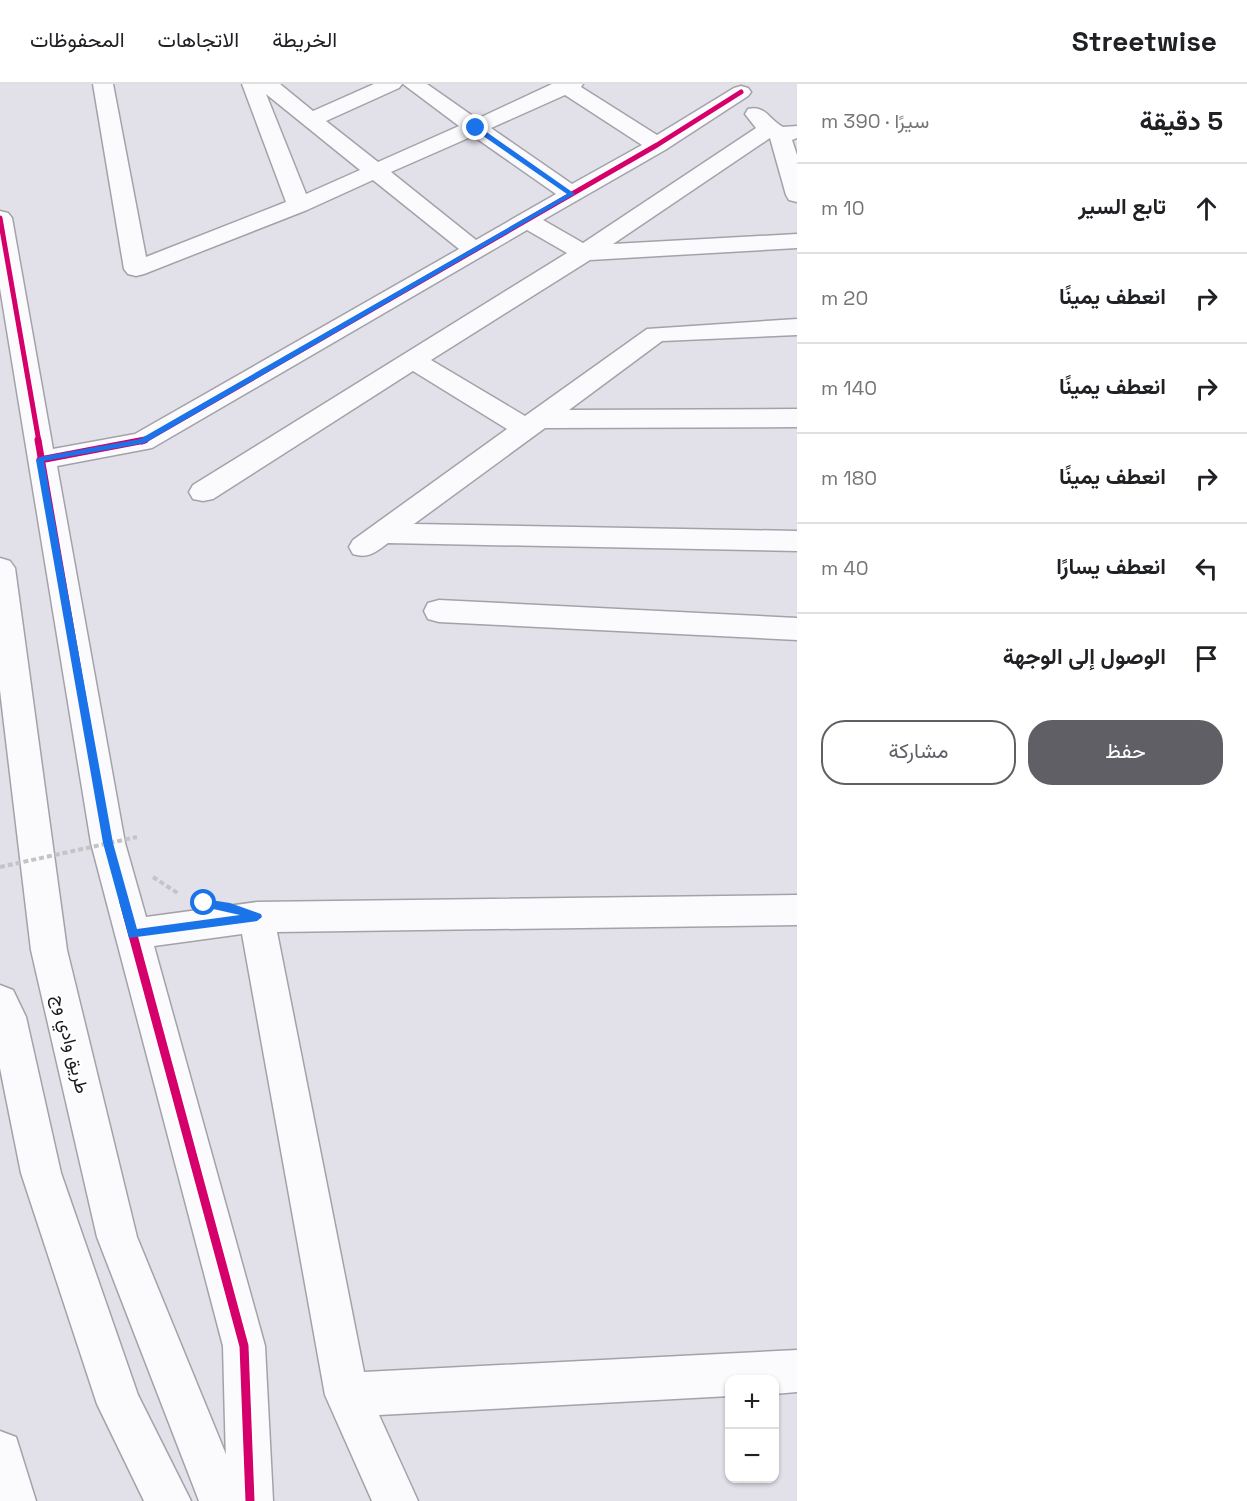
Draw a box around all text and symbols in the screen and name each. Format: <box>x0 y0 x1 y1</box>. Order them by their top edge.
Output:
text: Streetwise <box>1072 23 1217 59</box>
text: المحفوظات <box>30 26 125 53</box>
text: الاتجاهات <box>158 26 239 53</box>
text: الخريطة <box>272 26 337 53</box>
text: 5 دقيقة <box>1139 104 1223 138</box>
text: سيرًا · 390 m <box>821 108 929 134</box>
route end <box>462 114 488 140</box>
text: تابع السير <box>1078 192 1166 220</box>
icon: ahead <box>1190 192 1223 225</box>
text: 10 m <box>821 195 865 221</box>
text: انعطف يمينًا <box>1059 282 1166 310</box>
icon: right <box>1190 282 1223 315</box>
text: 20 m <box>821 285 868 311</box>
text: انعطف يمينًا <box>1059 372 1166 400</box>
icon: right <box>1190 372 1223 405</box>
text: 140 m <box>821 375 877 401</box>
text: انعطف يمينًا <box>1059 462 1166 490</box>
icon: right <box>1190 462 1223 495</box>
text: 180 m <box>821 465 877 491</box>
text: انعطف يسارًا <box>1056 552 1166 580</box>
icon: left <box>1190 552 1223 585</box>
text: 40 m <box>821 555 869 581</box>
text: الوصول إلى الوجهة <box>1003 642 1166 670</box>
icon: arrive <box>1190 642 1223 675</box>
button: مشاركة <box>821 720 1016 785</box>
button: حفظ <box>1028 720 1223 785</box>
route start <box>190 889 216 915</box>
street label: طريق وادي وج <box>44 992 94 1097</box>
map controls <box>725 1375 779 1483</box>
button: + <box>725 1375 779 1429</box>
button: − <box>725 1429 779 1483</box>

